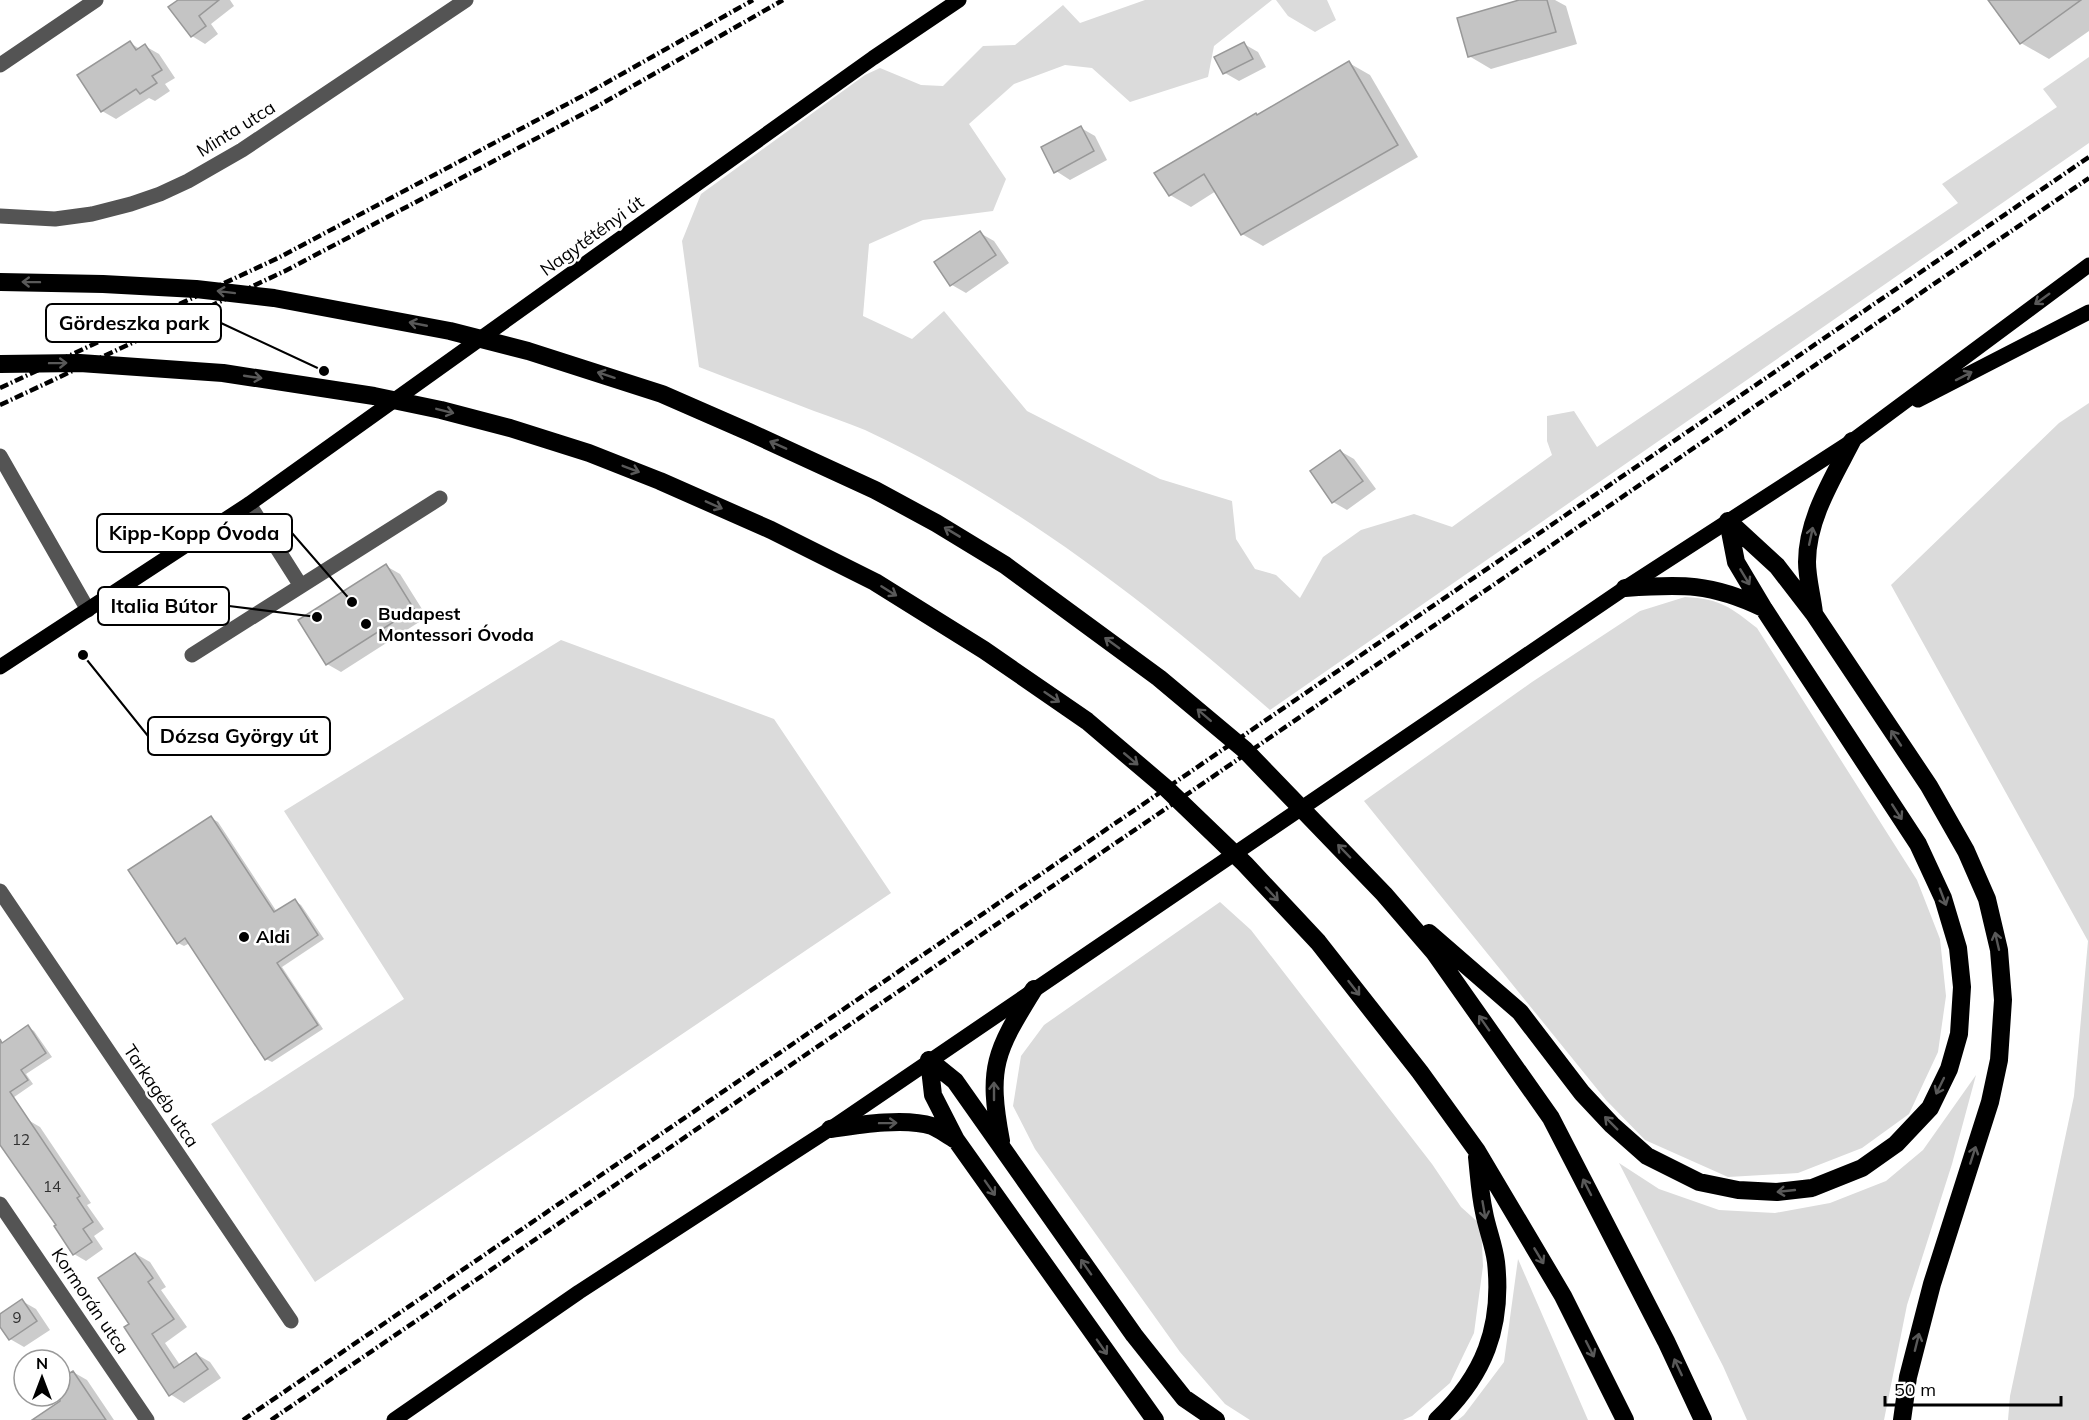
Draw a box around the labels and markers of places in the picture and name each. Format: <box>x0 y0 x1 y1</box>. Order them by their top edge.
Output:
callout: Gördeszka park <box>46 304 221 342</box>
callout: Kipp-Kopp Óvoda <box>97 514 292 552</box>
callout: Italia Bútor <box>98 587 229 625</box>
place label: Budapest Montessori Óvoda <box>378 602 534 646</box>
marker: Budapest Montessori Óvoda <box>359 617 373 631</box>
callout: Dózsa György út <box>148 717 330 755</box>
place label: Aldi <box>256 925 290 948</box>
marker: Aldi <box>237 930 251 944</box>

